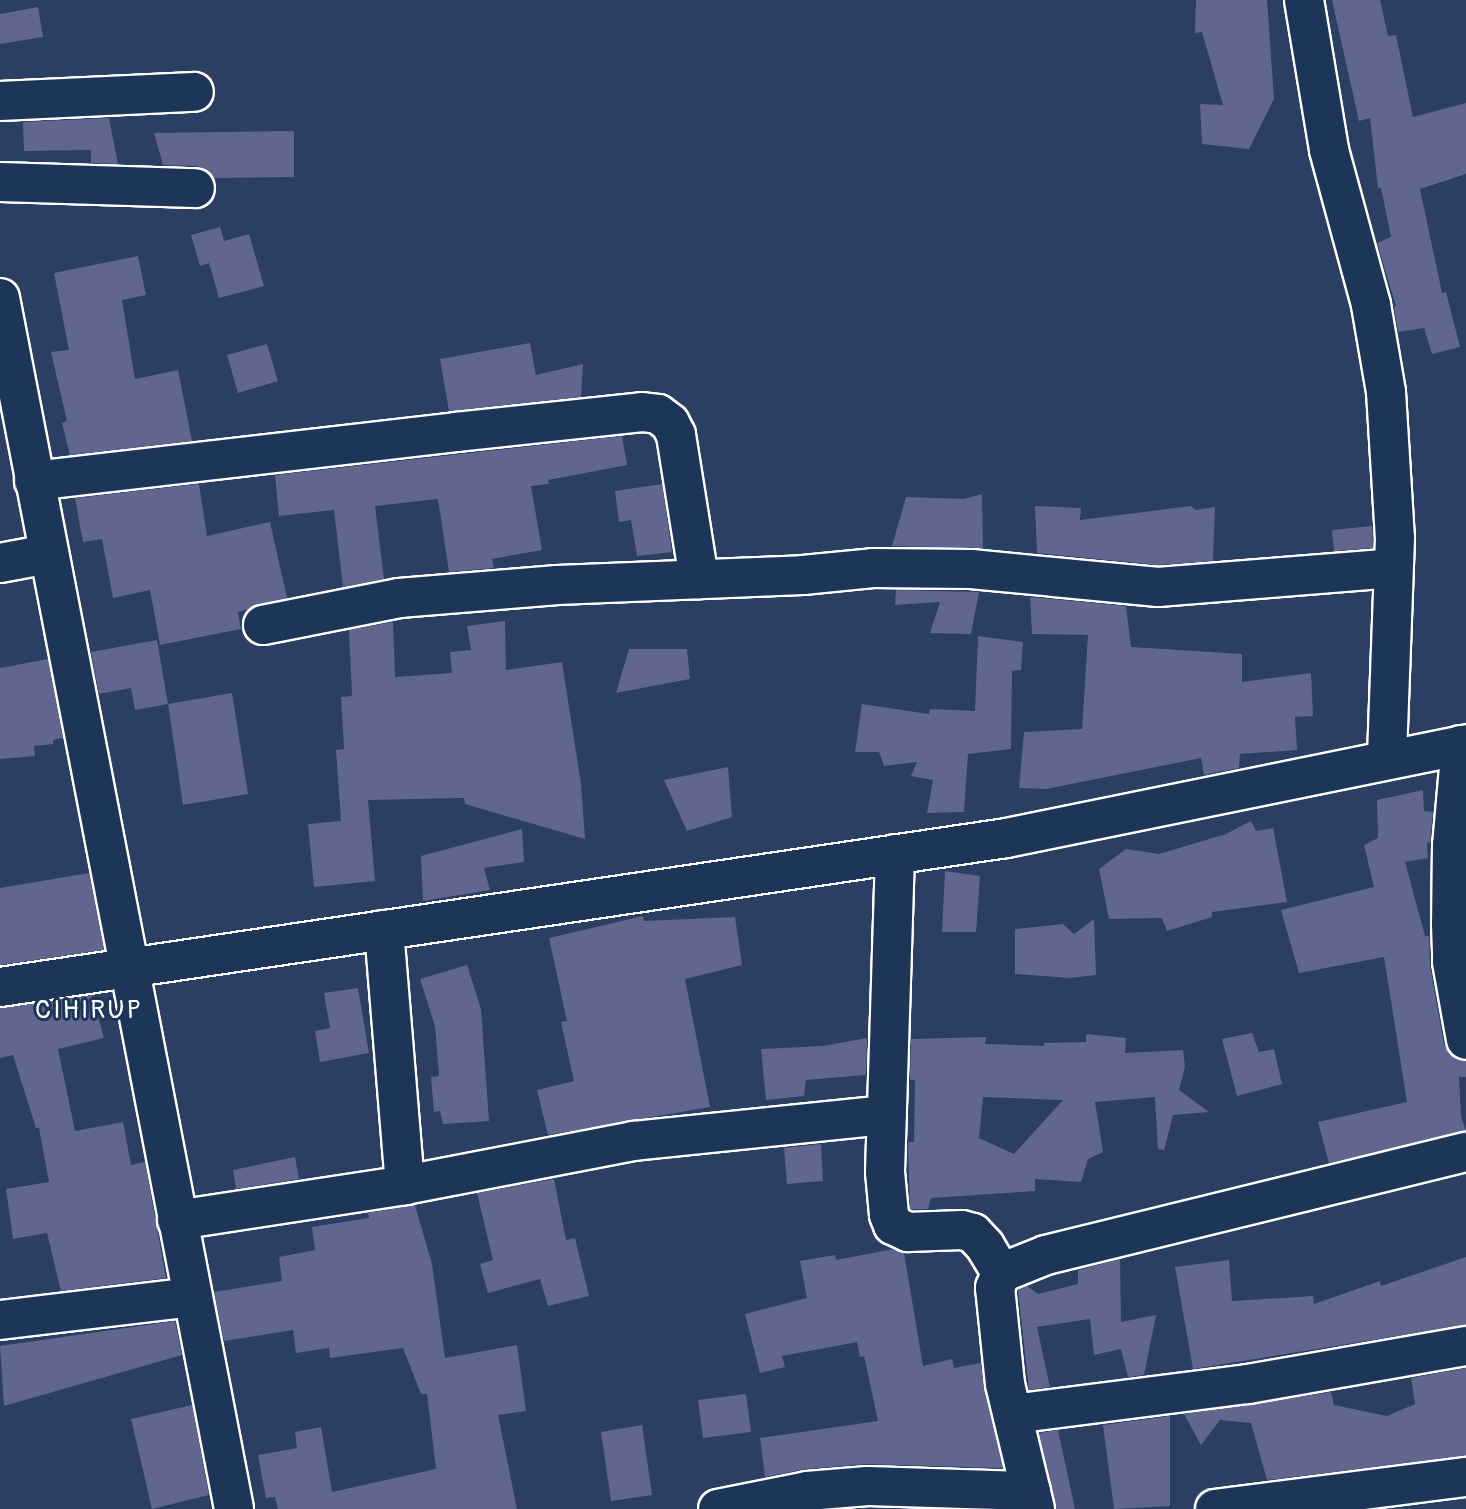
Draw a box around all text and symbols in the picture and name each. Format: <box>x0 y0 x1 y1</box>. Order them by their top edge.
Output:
district label: CIHIRUP <box>36 995 142 1027</box>

